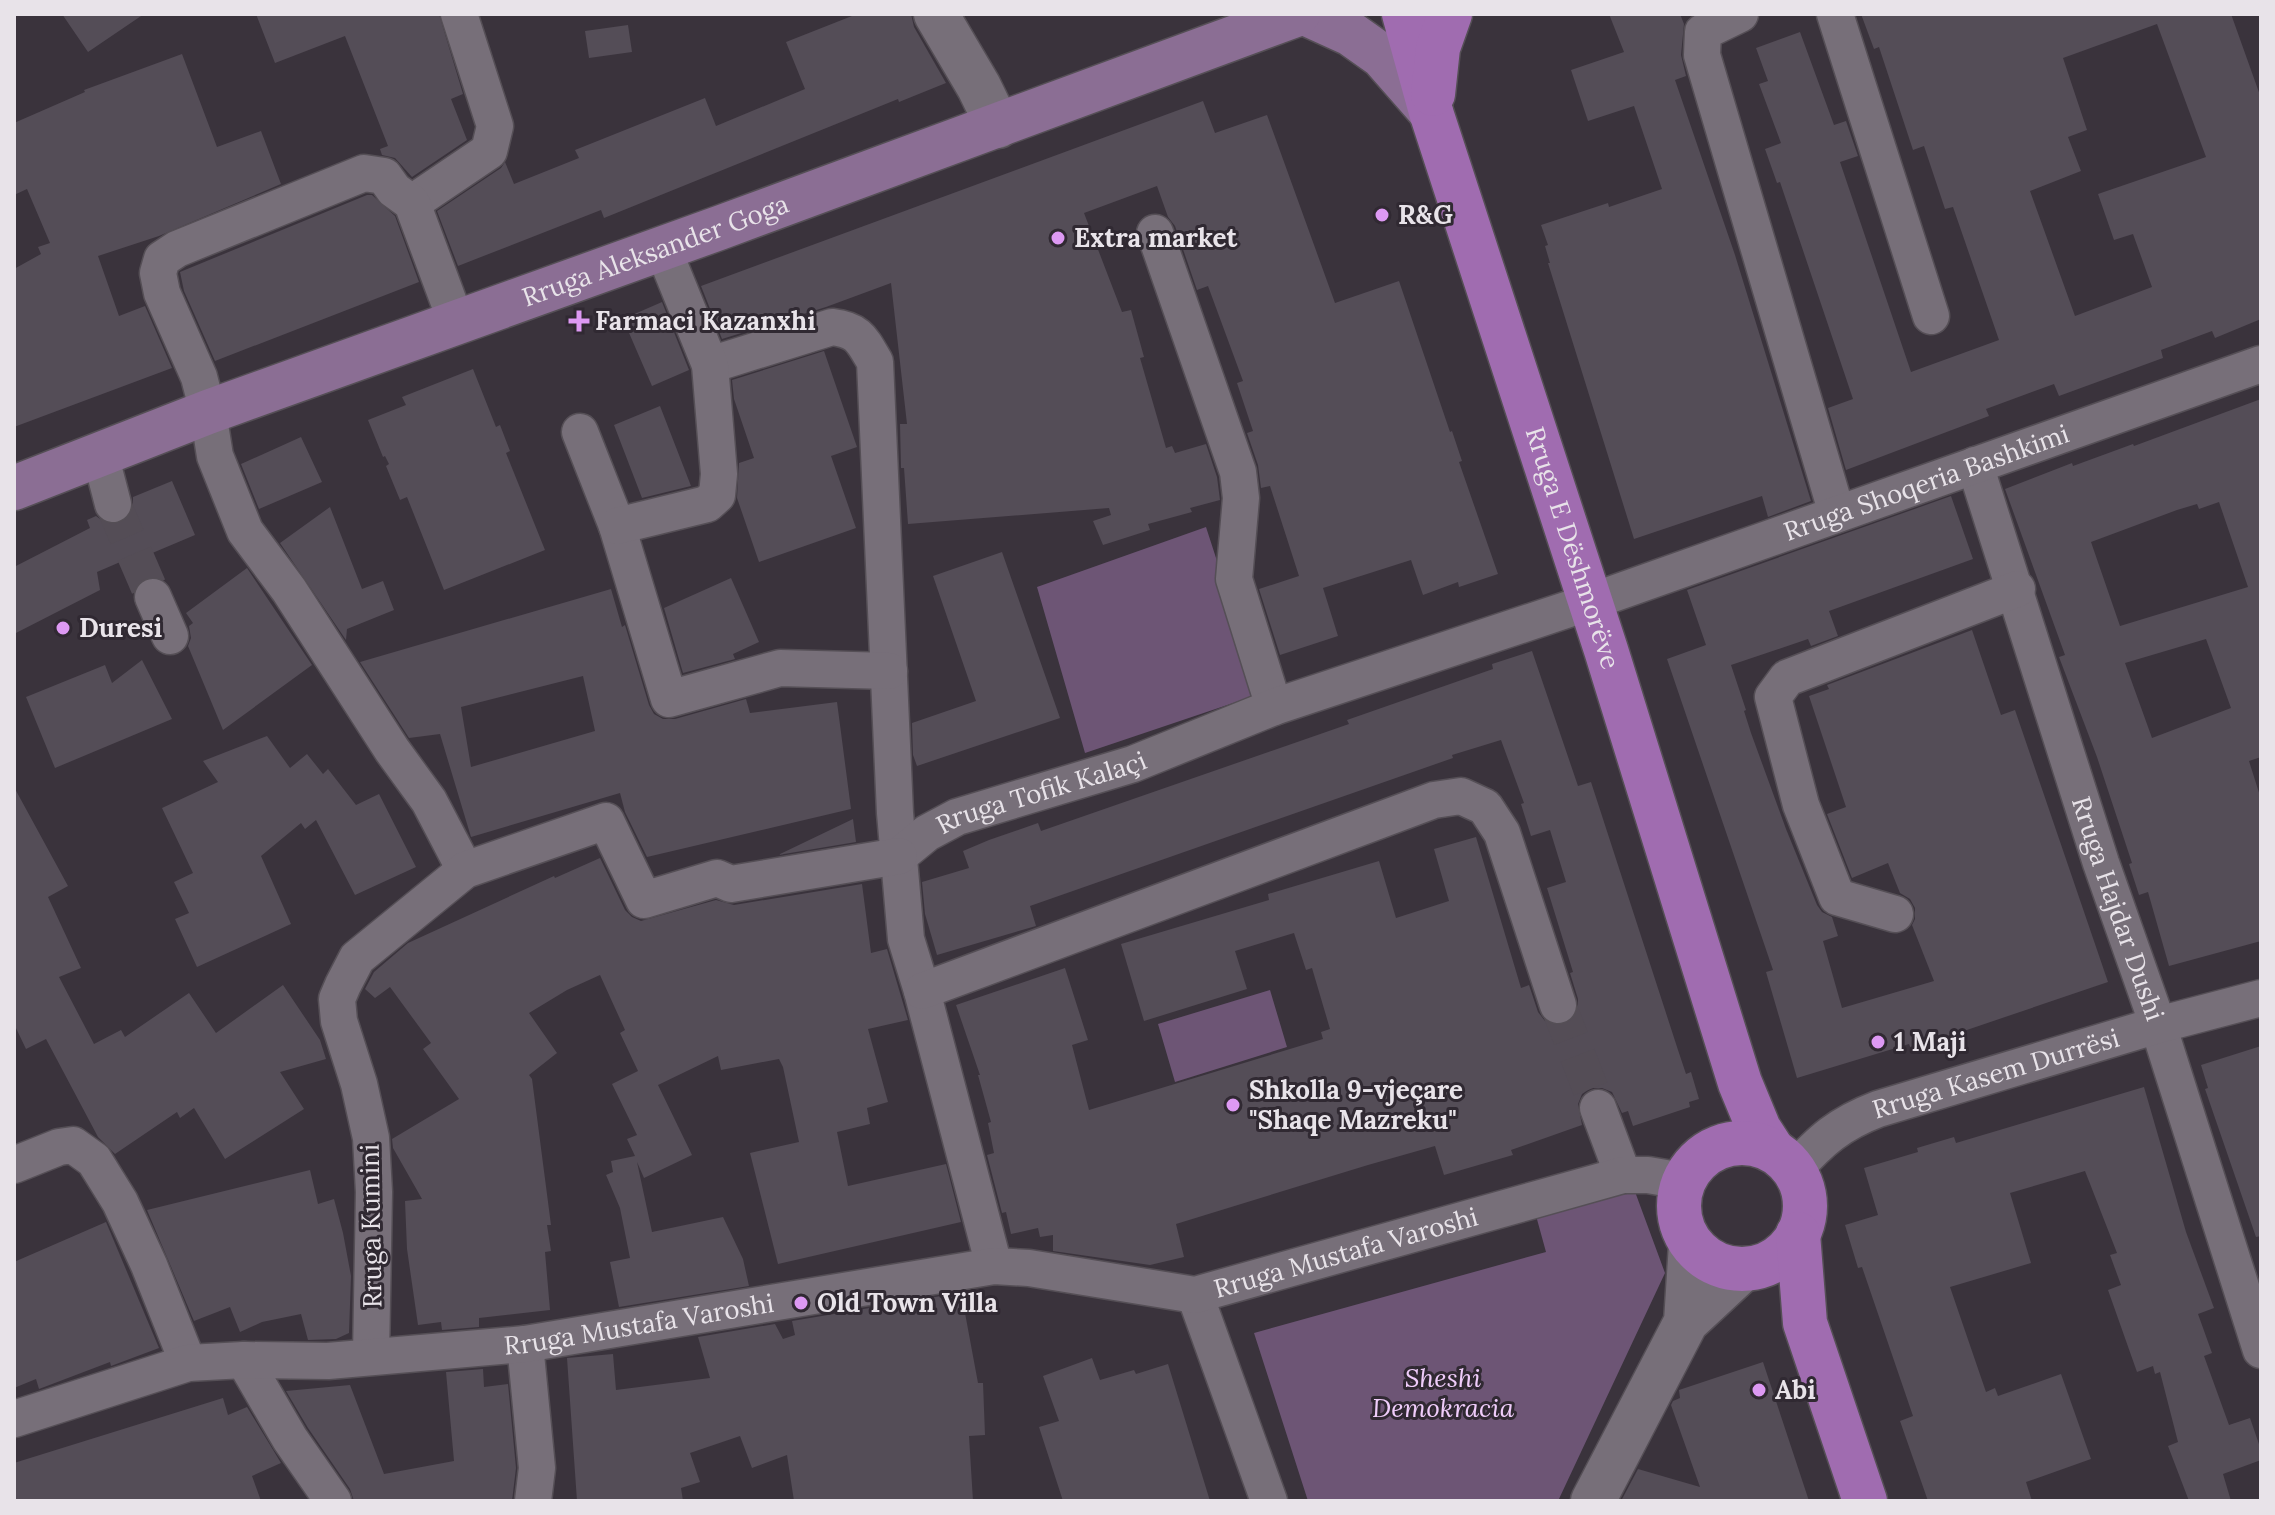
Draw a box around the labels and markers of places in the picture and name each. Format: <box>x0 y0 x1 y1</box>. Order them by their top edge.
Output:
place label: R&G <box>1398 198 1453 231</box>
marker: R&G <box>1373 206 1391 224</box>
place label: Extra market <box>1074 221 1239 254</box>
marker: Extra market <box>1049 229 1067 247</box>
place label: Farmaci Kazanxhi <box>595 304 816 337</box>
marker: Farmaci Kazanxhi <box>570 312 588 330</box>
place label: Duresi <box>79 611 162 644</box>
marker: Duresi <box>54 619 72 637</box>
place label: 1 Maji <box>1894 1025 1966 1058</box>
marker: 1 Maji <box>1869 1033 1887 1051</box>
place label: Shkolla 9-vjeçare "Shaqe Mazreku" <box>1249 1073 1463 1136</box>
marker: Shkolla 9-vjeçare "Shaqe Mazreku" <box>1224 1096 1242 1114</box>
place label: Old Town Villa <box>817 1286 998 1319</box>
marker: Old Town Villa <box>792 1294 810 1312</box>
place label: Abi <box>1775 1373 1816 1406</box>
marker: Abi <box>1750 1381 1768 1399</box>

